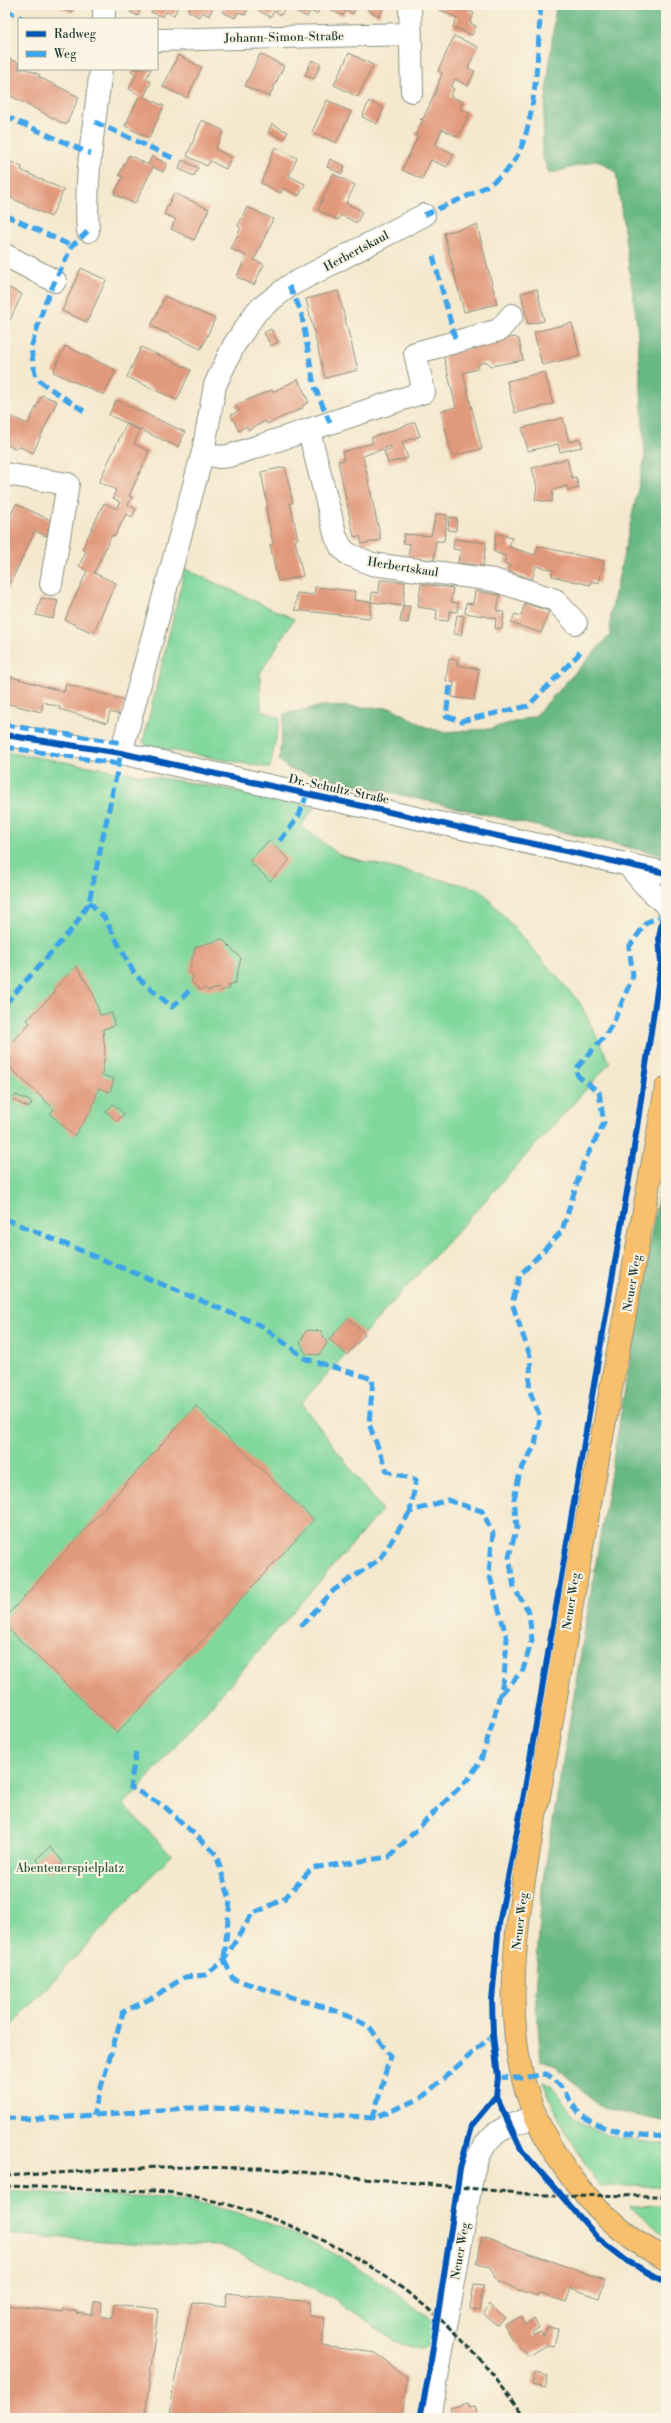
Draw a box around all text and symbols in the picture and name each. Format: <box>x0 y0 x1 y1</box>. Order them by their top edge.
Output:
legend <box>18 18 158 70</box>
text: Radweg <box>54 27 97 42</box>
street label: Johann-Simon-Straße <box>223 29 344 46</box>
text: Weg <box>53 47 77 62</box>
street label: Herbertskaul <box>321 228 392 275</box>
street label: Herbertskaul <box>366 554 440 581</box>
street label: Dr.-Schultz-Straße <box>287 772 391 807</box>
street label: Neuer Weg <box>620 1253 645 1313</box>
street label: Neuer Weg <box>560 1571 584 1631</box>
park label: Abenteuerspielplatz <box>15 1861 125 1876</box>
street label: Neuer Weg <box>510 1891 532 1951</box>
street label: Neuer Weg <box>448 2221 473 2281</box>

